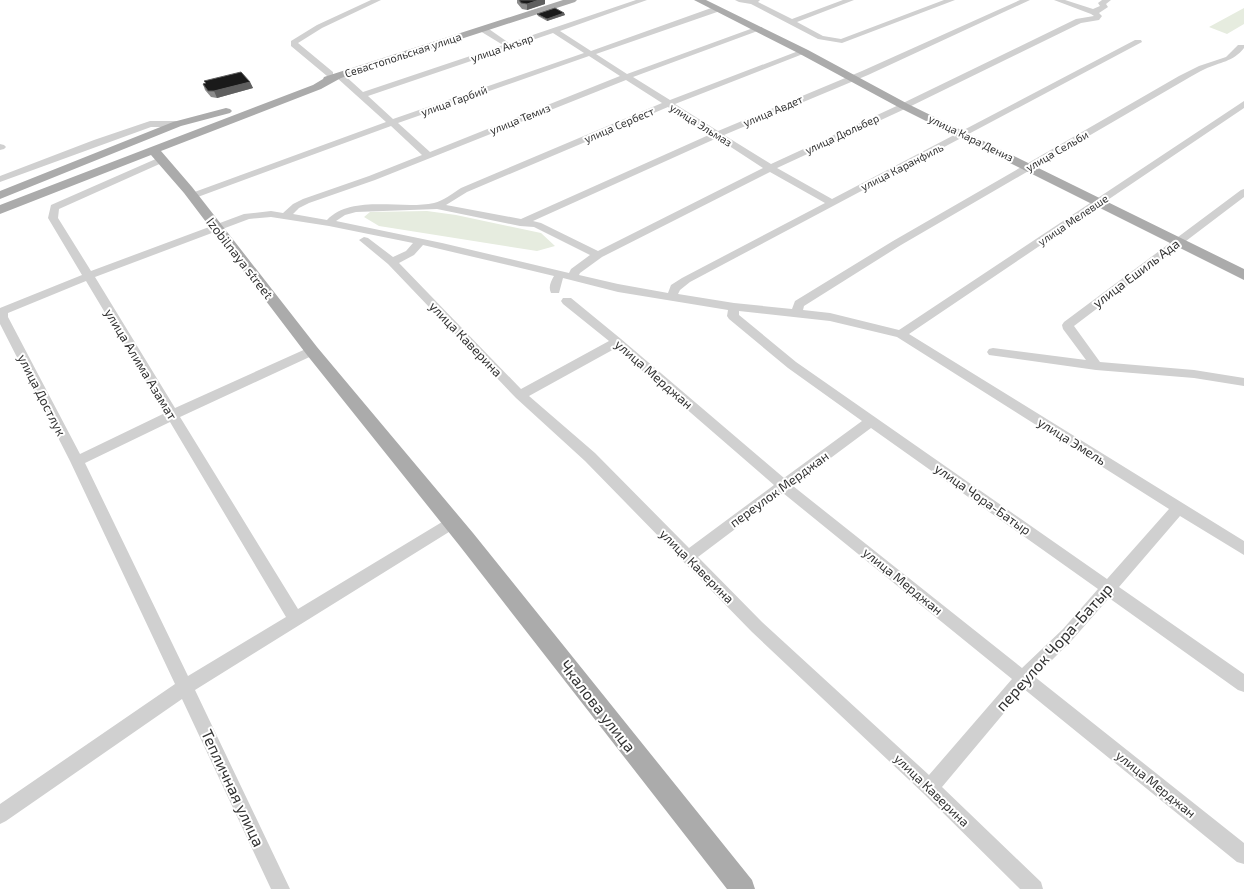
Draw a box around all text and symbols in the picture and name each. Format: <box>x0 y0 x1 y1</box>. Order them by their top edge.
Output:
street label: Севастопольская улица <box>343 29 463 81</box>
street label: улица Акъяр <box>469 31 535 65</box>
street label: улица Гарбий <box>419 83 489 119</box>
street label: улица Авдет <box>741 92 806 130</box>
street label: улица Темиз <box>488 100 552 138</box>
street label: улица Эльмаз <box>667 100 735 150</box>
street label: улица Сербест <box>582 104 657 146</box>
street label: улица Дюльбер <box>803 111 881 157</box>
street label: улица Кара Дениз <box>926 111 1016 165</box>
street label: улица Сельби <box>1023 127 1091 175</box>
street label: улица Каранфиль <box>858 140 946 194</box>
street label: улица Мелевше <box>1035 191 1111 249</box>
street label: Izobilnaya street <box>203 214 277 302</box>
street label: улица Ешиль Ада <box>1089 235 1183 311</box>
street label: улица Каверина <box>426 298 506 380</box>
street label: улица Алима Азамат <box>101 305 181 423</box>
street label: улица Мерджан <box>612 336 696 412</box>
street label: улица Достлук <box>15 351 69 439</box>
street label: улица Эмель <box>1035 414 1109 468</box>
street label: переулок Мерджан <box>726 448 832 530</box>
street label: улица Чора-Батыр <box>932 460 1034 538</box>
street label: улица Каверина <box>657 526 737 606</box>
street label: улица Мерджан <box>860 544 946 618</box>
street label: переулок Чора-Батыр <box>991 579 1117 715</box>
street label: Чкалова улица <box>556 656 640 756</box>
street label: Тепличная улица <box>197 726 269 850</box>
street label: улица Мерджан <box>1113 747 1199 821</box>
street label: улица Каверина <box>891 750 973 830</box>

